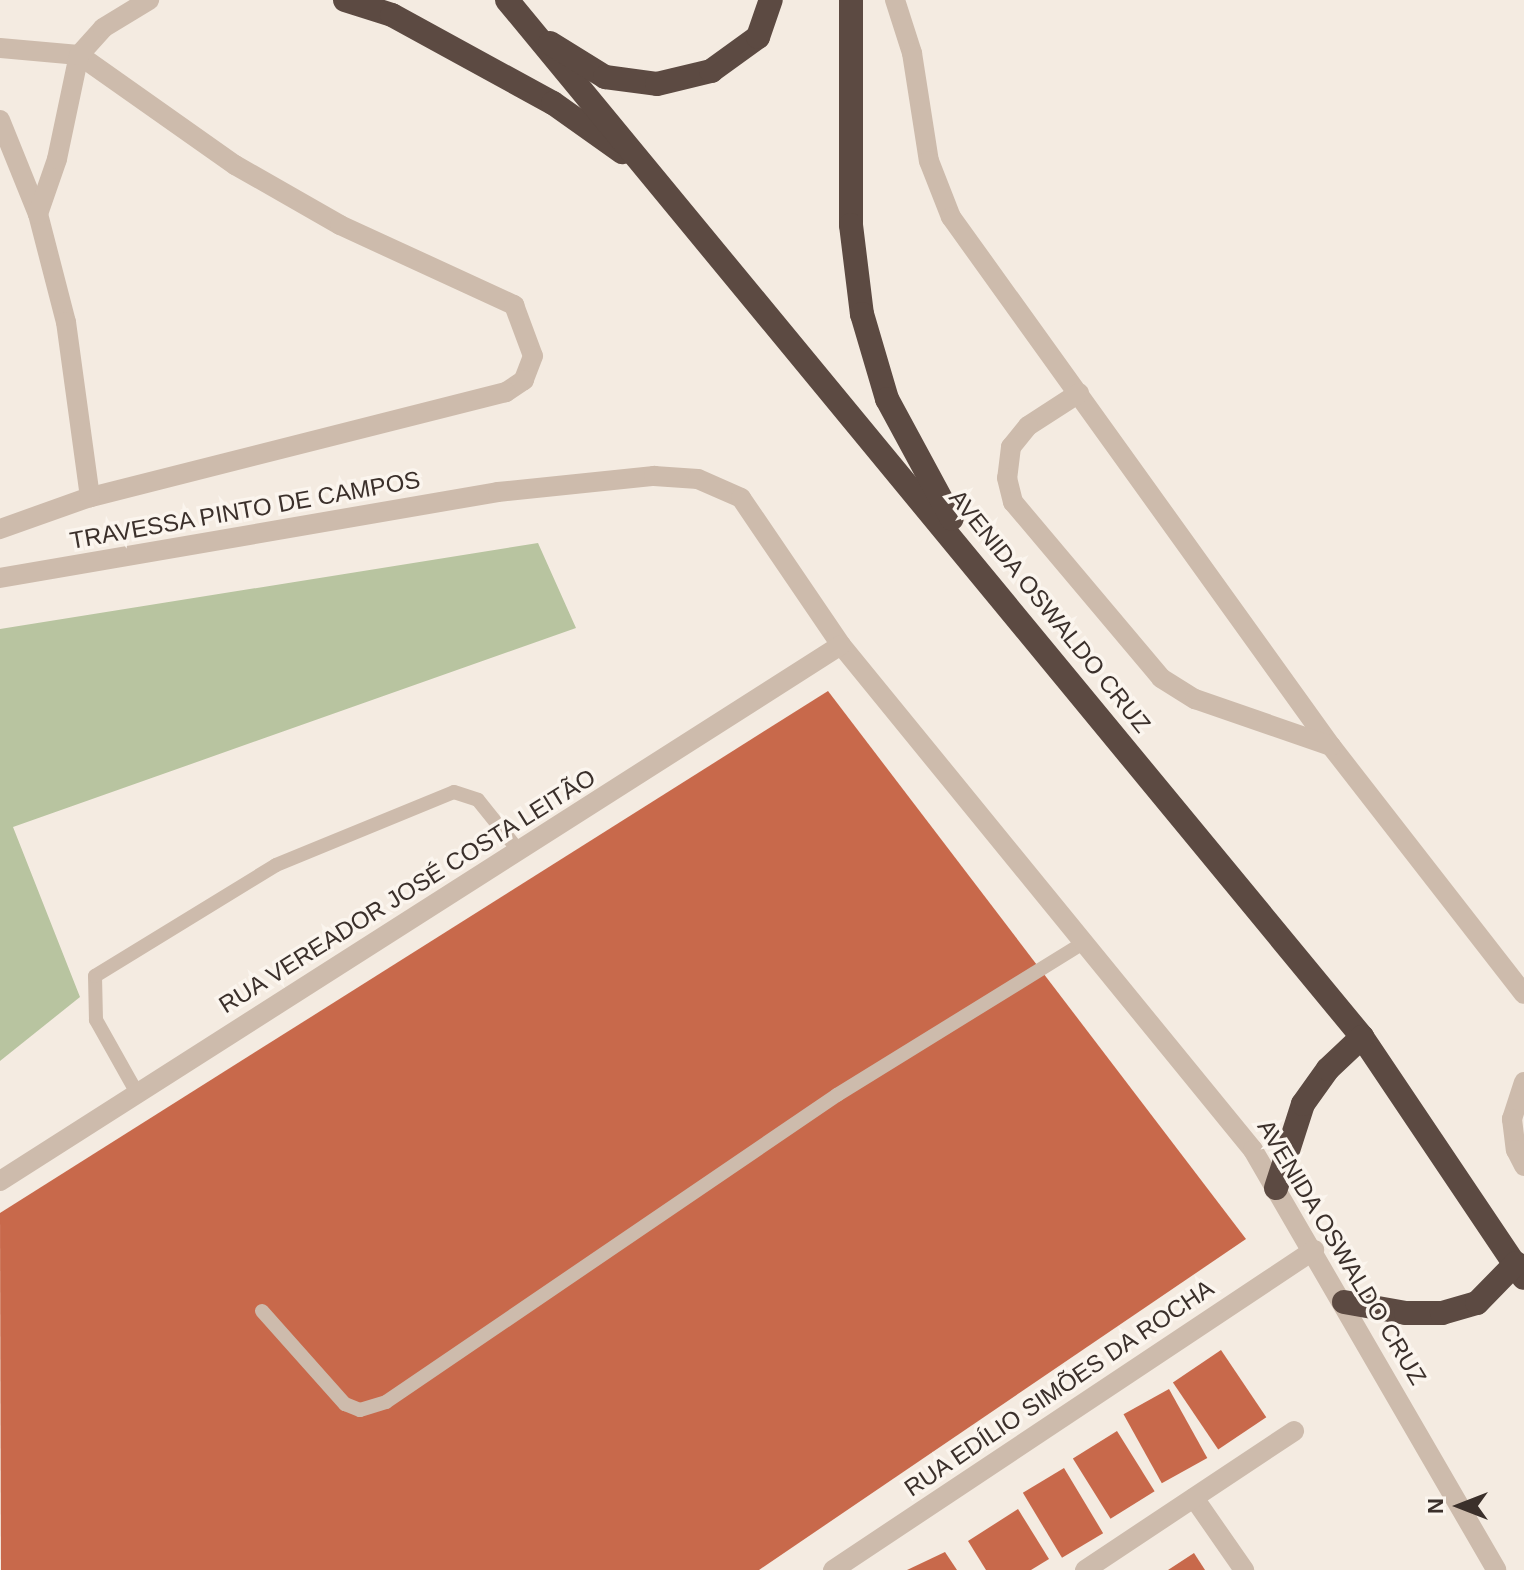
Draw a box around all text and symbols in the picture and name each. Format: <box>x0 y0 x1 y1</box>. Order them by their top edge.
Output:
street label: TRAVESSA PINTO DE CAMPOS <box>67 465 423 555</box>
street label: AVENIDA OSWALDO CRUZ <box>943 483 1157 739</box>
street label: RUA VEREADOR JOSÉ COSTA LEITÃO <box>212 762 602 1020</box>
street label: AVENIDA OSWALDO CRUZ <box>1251 1114 1433 1390</box>
street label: RUA EDÍLIO SIMÕES DA ROCHA <box>898 1273 1220 1503</box>
north arrow <box>1420 1466 1500 1546</box>
text: N <box>1423 1498 1448 1514</box>

